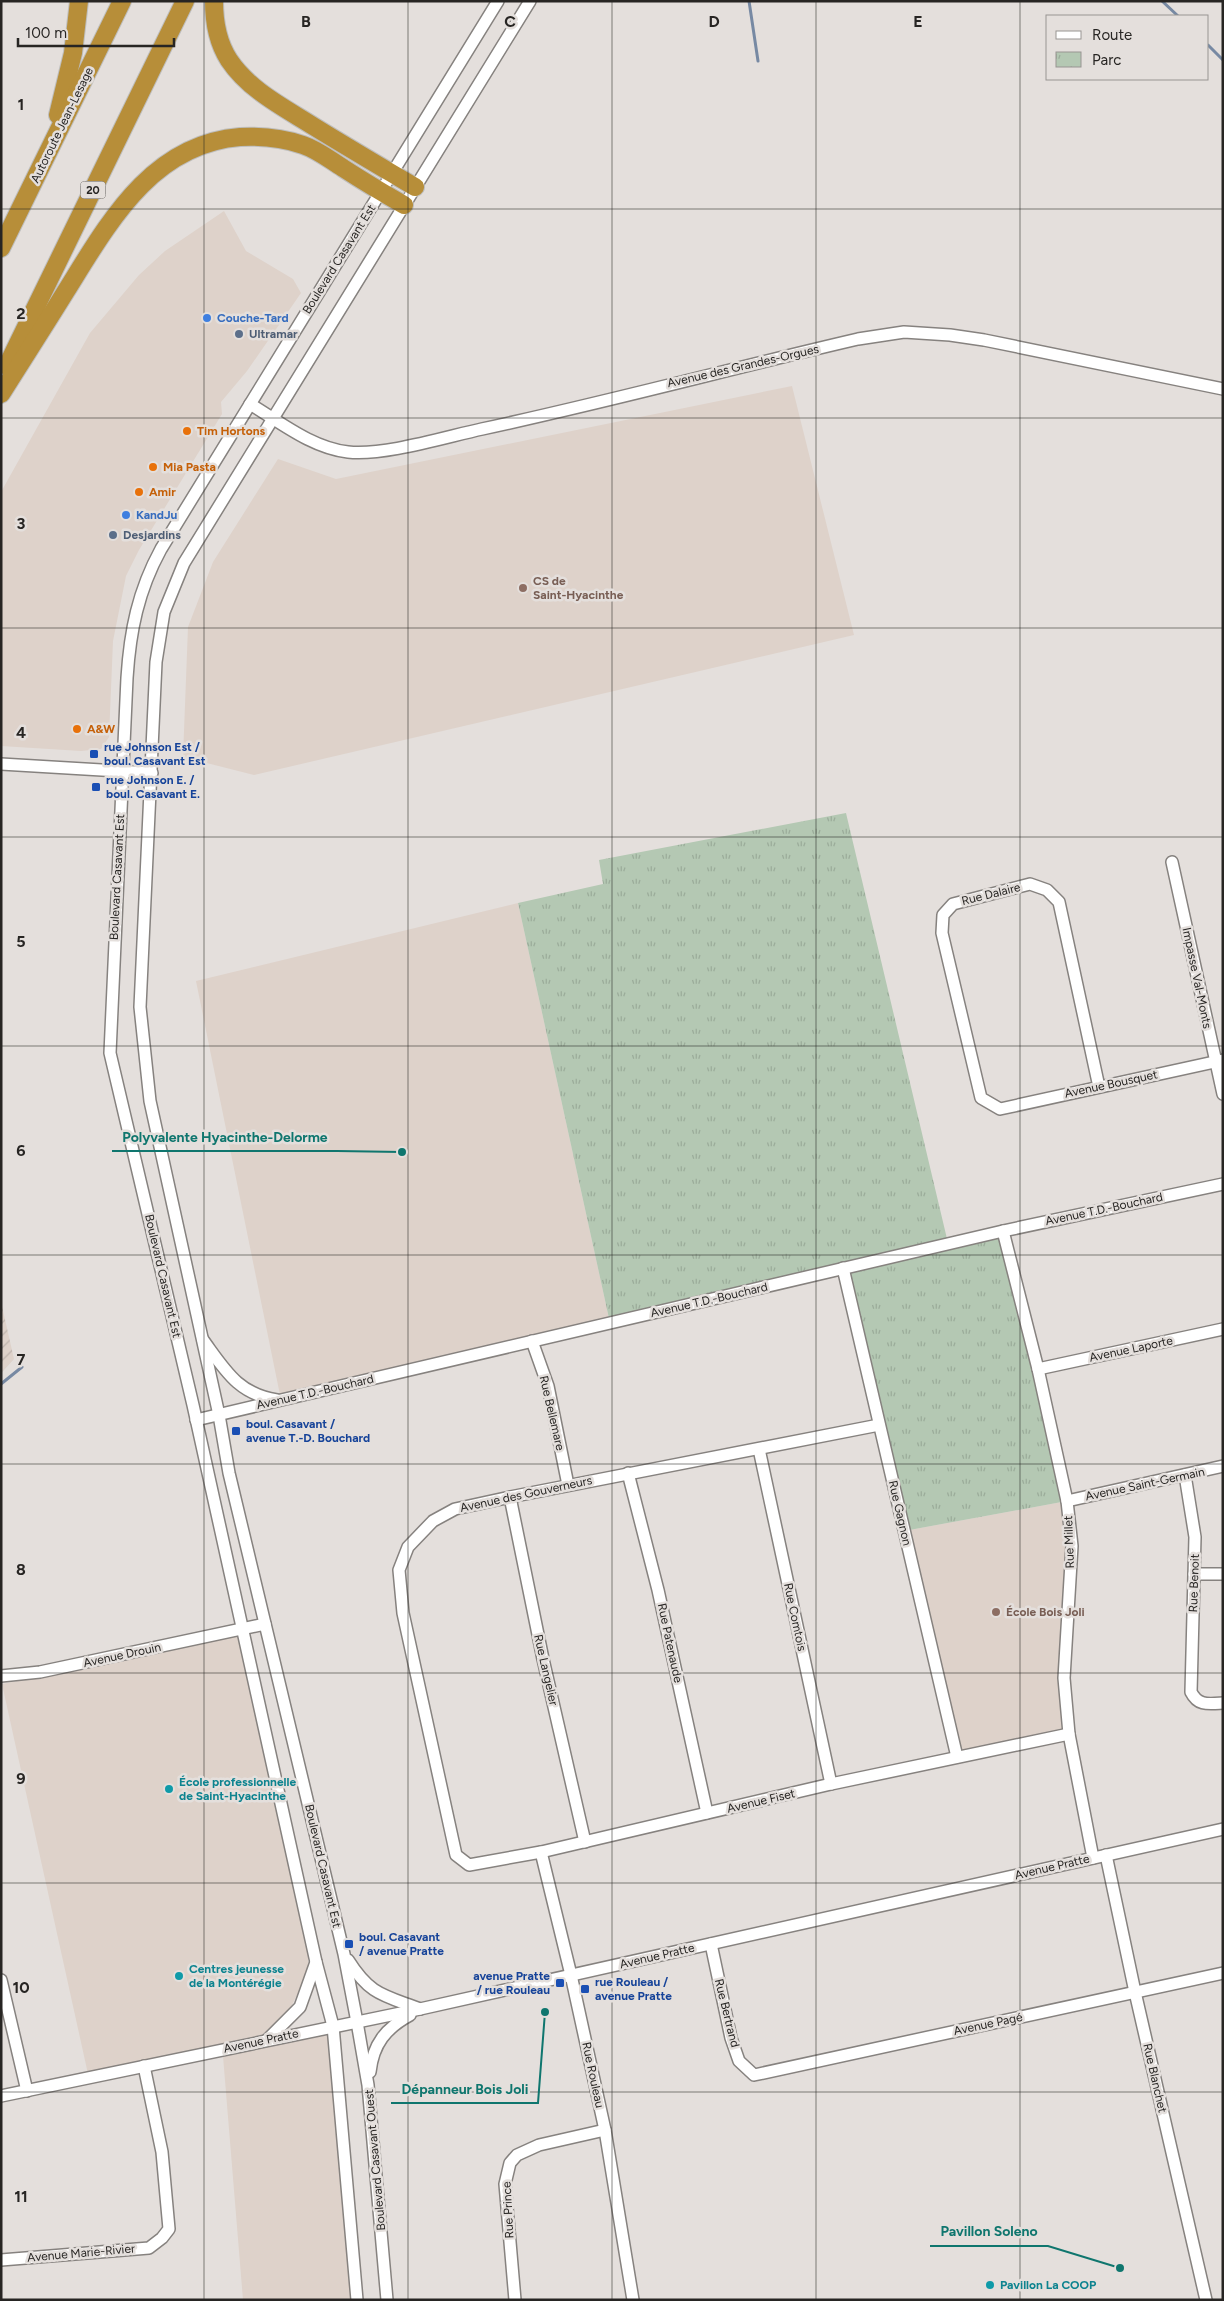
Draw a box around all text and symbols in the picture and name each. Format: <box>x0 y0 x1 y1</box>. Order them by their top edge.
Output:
text: B <box>301 12 311 31</box>
text: C <box>504 12 516 31</box>
text: D <box>708 12 720 31</box>
text: E <box>913 12 923 31</box>
scale bar <box>18 15 174 47</box>
legend <box>1046 15 1209 80</box>
text: 100 m <box>25 24 67 42</box>
text: Route <box>1092 26 1132 44</box>
text: Parc <box>1092 51 1121 69</box>
street label: Autoroute Jean-Lesage <box>28 65 96 185</box>
text: 1 <box>18 95 24 114</box>
road number: 20 <box>80 182 106 198</box>
street label: Boulevard Casavant Est <box>300 201 379 316</box>
text: 2 <box>16 304 26 323</box>
place label: Couche-Tard <box>217 311 289 325</box>
marker: Couche-Tard <box>201 312 213 324</box>
place label: Ultramar <box>249 327 298 341</box>
marker: Ultramar <box>233 328 245 340</box>
street label: Avenue des Grandes-Orgues <box>666 342 821 390</box>
place label: Tim Hortons <box>197 424 265 438</box>
marker: Tim Hortons <box>181 425 193 437</box>
place label: Mia Pasta <box>163 460 216 474</box>
marker: Mia Pasta <box>147 461 159 473</box>
place label: Amir <box>149 485 176 499</box>
marker: Amir <box>133 486 145 498</box>
place label: KandJu <box>136 508 178 522</box>
marker: KandJu <box>120 509 132 521</box>
text: 3 <box>17 514 26 533</box>
place label: Desjardins <box>123 528 181 542</box>
marker: Desjardins <box>107 529 119 541</box>
place label: CS de Saint-Hyacinthe <box>533 574 624 602</box>
marker: CS de Saint-Hyacinthe <box>517 582 529 594</box>
place label: A&W <box>87 722 115 736</box>
text: 4 <box>16 723 26 742</box>
marker: A&W <box>71 723 83 735</box>
place label: rue Johnson Est / boul. Casavant Est <box>104 740 206 768</box>
marker: rue Johnson Est / boul. Casavant Est <box>88 748 100 760</box>
place label: rue Johnson E. / boul. Casavant E. <box>106 773 200 801</box>
marker: rue Johnson E. / boul. Casavant E. <box>90 781 102 793</box>
street label: Boulevard Casavant Est <box>107 813 127 940</box>
street label: Rue Dalaire <box>960 880 1022 908</box>
street label: Impasse Val-Monts <box>1179 926 1215 1030</box>
text: 5 <box>16 932 26 951</box>
street label: Avenue Bousquet <box>1063 1067 1159 1101</box>
callout: Polyvalente Hyacinthe-Delorme <box>112 1122 337 1151</box>
text: Polyvalente Hyacinthe-Delorme <box>122 1129 328 1146</box>
text: 6 <box>16 1141 26 1160</box>
street label: Avenue T.D.-Bouchard <box>1044 1190 1164 1228</box>
street label: Boulevard Casavant Est <box>142 1213 184 1340</box>
street label: Avenue T.D.-Bouchard <box>649 1280 769 1320</box>
street label: Avenue Laporte <box>1088 1333 1174 1365</box>
text: 7 <box>17 1350 26 1369</box>
street label: Avenue T.D.-Bouchard <box>255 1372 375 1412</box>
street label: Rue Bellemare <box>537 1374 568 1452</box>
place label: boul. Casavant / avenue T.-D. Bouchard <box>246 1417 370 1445</box>
marker: boul. Casavant / avenue T.-D. Bouchard <box>230 1425 242 1437</box>
street label: Avenue Saint-Germain <box>1084 1464 1206 1503</box>
street label: Avenue des Gouverneurs <box>459 1473 594 1515</box>
street label: Rue Gagnon <box>886 1479 914 1547</box>
street label: Rue Millet <box>1061 1515 1077 1569</box>
street label: Rue Benoit <box>1186 1553 1202 1613</box>
text: 8 <box>16 1560 26 1579</box>
street label: Rue Comtois <box>781 1582 809 1653</box>
street label: Rue Patenaude <box>655 1602 685 1684</box>
place label: École Bois Joli <box>1006 1605 1085 1619</box>
marker: École Bois Joli <box>990 1606 1002 1618</box>
street label: Rue Langelier <box>531 1633 561 1707</box>
street label: Avenue Drouin <box>82 1640 162 1670</box>
text: 9 <box>16 1769 26 1788</box>
place label: École professionnelle de Saint-Hyacinthe <box>179 1775 296 1803</box>
marker: École professionnelle de Saint-Hyacinthe <box>163 1783 175 1795</box>
street label: Avenue Fiset <box>726 1786 797 1816</box>
street label: Boulevard Casavant Est <box>302 1803 344 1930</box>
street label: Avenue Pratte <box>1013 1852 1091 1882</box>
place label: boul. Casavant / avenue Pratte <box>359 1930 444 1958</box>
marker: boul. Casavant / avenue Pratte <box>343 1938 355 1950</box>
street label: Avenue Pratte <box>618 1941 696 1971</box>
place label: Centres jeunesse de la Montérégie <box>189 1962 284 1990</box>
place label: avenue Pratte / rue Rouleau <box>473 1969 550 1997</box>
marker: Centres jeunesse de la Montérégie <box>173 1970 185 1982</box>
place label: rue Rouleau / avenue Pratte <box>595 1975 672 2003</box>
marker: avenue Pratte / rue Rouleau <box>554 1977 566 1989</box>
street label: Rue Bertrand <box>712 1977 742 2049</box>
text: 10 <box>12 1978 30 1997</box>
marker: rue Rouleau / avenue Pratte <box>579 1983 591 1995</box>
street label: Avenue Pagé <box>952 2010 1024 2038</box>
street label: Avenue Pratte <box>222 2026 300 2056</box>
street label: Rue Rouleau <box>579 2041 607 2109</box>
street label: Rue Blanchet <box>1140 2042 1170 2115</box>
callout: Dépanneur Bois Joli <box>391 2074 538 2103</box>
text: Dépanneur Bois Joli <box>402 2081 528 2098</box>
street label: Boulevard Casavant Ouest <box>362 2088 388 2231</box>
street label: Rue Prince <box>499 2181 516 2239</box>
text: 11 <box>14 2187 28 2206</box>
callout: Pavillon Soleno <box>930 2217 1048 2246</box>
text: Pavillon Soleno <box>940 2223 1038 2240</box>
street label: Avenue Marie-Rivier <box>27 2241 135 2265</box>
place label: Pavillon La COOP <box>1000 2278 1097 2292</box>
marker: Pavillon La COOP <box>984 2279 996 2291</box>

